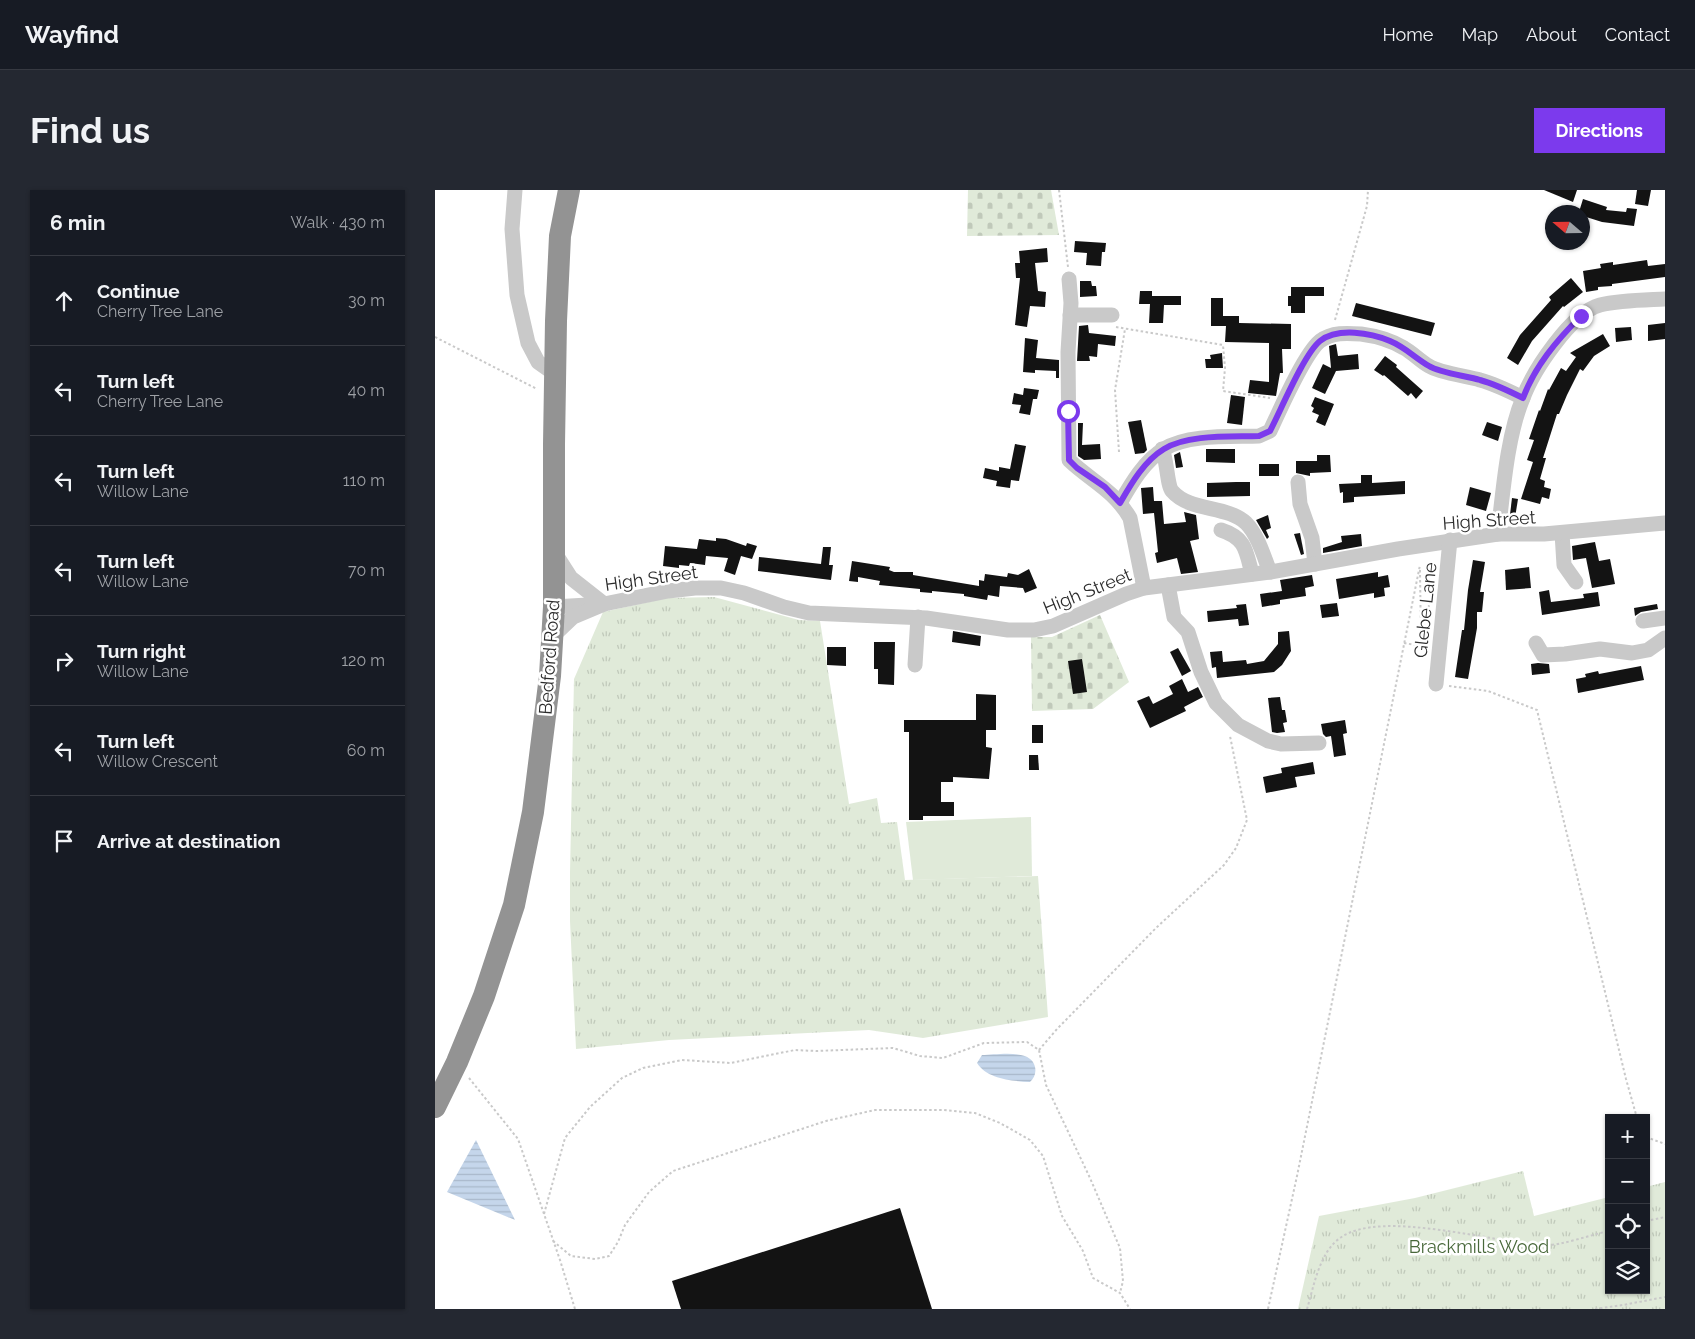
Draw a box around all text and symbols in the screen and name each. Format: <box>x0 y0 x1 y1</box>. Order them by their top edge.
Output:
text: Wayfind <box>25 20 119 49</box>
text: Home <box>1382 24 1433 45</box>
text: Map <box>1461 24 1498 45</box>
text: About <box>1526 24 1577 45</box>
text: Contact <box>1605 24 1670 45</box>
button: Directions <box>1534 108 1665 153</box>
text: Find us <box>30 110 150 151</box>
north arrow <box>1545 205 1590 250</box>
text: 6 min <box>50 210 105 235</box>
text: Walk · 430 m <box>291 213 385 232</box>
text: Continue <box>97 280 180 302</box>
icon: ahead <box>50 287 78 315</box>
text: 30 m <box>348 291 385 310</box>
text: Cherry Tree Lane <box>97 302 223 321</box>
route end <box>1570 305 1593 328</box>
text: Turn left <box>97 370 174 392</box>
icon: left <box>50 377 78 405</box>
text: 40 m <box>348 381 385 400</box>
text: Cherry Tree Lane <box>97 392 223 411</box>
route start <box>1057 400 1080 423</box>
text: Turn left <box>97 460 174 482</box>
icon: left <box>50 467 78 495</box>
text: 110 m <box>343 471 385 490</box>
text: Willow Lane <box>97 482 189 501</box>
street label: High Street <box>1442 506 1536 534</box>
text: Turn left <box>97 550 174 572</box>
icon: left <box>50 557 78 585</box>
text: 70 m <box>348 561 385 580</box>
street label: High Street <box>603 561 699 595</box>
street label: Glebe Lane <box>1410 561 1441 659</box>
street label: High Street <box>1040 564 1134 618</box>
text: Willow Lane <box>97 572 189 591</box>
street label: Bedford Road <box>535 599 563 715</box>
text: Turn right <box>97 640 186 662</box>
icon: right <box>50 647 78 675</box>
text: 120 m <box>341 651 385 670</box>
text: Willow Lane <box>97 662 189 681</box>
text: Turn left <box>97 730 174 752</box>
icon: left <box>50 737 78 765</box>
text: 60 m <box>347 741 385 760</box>
text: Willow Crescent <box>97 752 218 771</box>
icon: arrive <box>50 827 78 855</box>
text: Arrive at destination <box>97 830 281 852</box>
map controls <box>1605 1114 1650 1294</box>
button: + <box>1605 1114 1650 1159</box>
button: − <box>1605 1159 1650 1204</box>
button: locate <box>1605 1204 1650 1249</box>
park label: Brackmills Wood <box>1409 1236 1549 1257</box>
button: layers <box>1605 1249 1650 1294</box>

